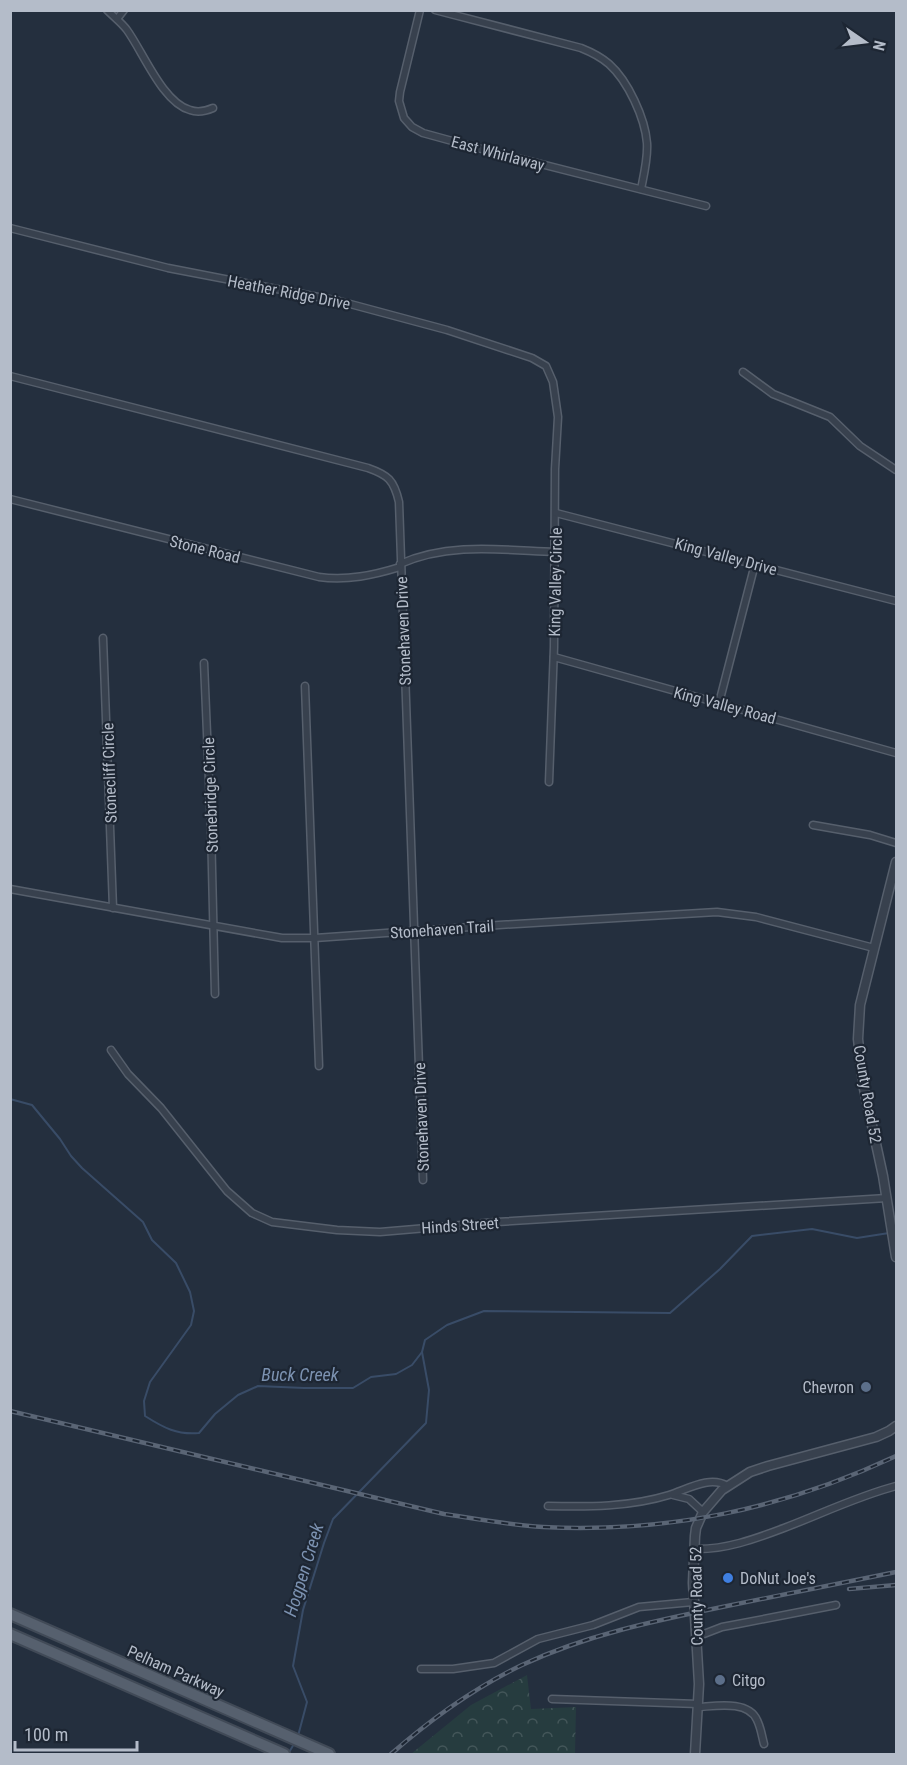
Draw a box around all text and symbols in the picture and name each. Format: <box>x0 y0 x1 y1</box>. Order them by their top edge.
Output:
north arrow <box>835 12 895 72</box>
text: N <box>869 38 889 53</box>
street label: East Whirlaway <box>449 132 547 175</box>
street label: Heather Ridge Drive <box>226 271 352 314</box>
street label: King Valley Circle <box>545 527 566 637</box>
street label: Stone Road <box>168 532 242 567</box>
street label: King Valley Drive <box>673 534 779 579</box>
street label: Stonehaven Drive <box>392 576 415 686</box>
street label: King Valley Road <box>672 683 778 728</box>
street label: Stonecliff Circle <box>98 722 121 824</box>
street label: Stonebridge Circle <box>199 737 222 853</box>
street label: Stonehaven Trail <box>389 916 495 943</box>
street label: County Road 52 <box>850 1044 885 1145</box>
street label: Stonehaven Drive <box>410 1062 433 1172</box>
street label: Hinds Street <box>421 1213 500 1238</box>
water label: Buck Creek <box>261 1364 340 1385</box>
place label: Chevron <box>802 1378 854 1397</box>
marker: Chevron <box>859 1380 873 1394</box>
water label: Hogpen Creek <box>279 1519 328 1619</box>
street label: County Road 52 <box>686 1546 707 1646</box>
place label: DoNut Joe's <box>740 1569 816 1588</box>
marker: DoNut Joe's <box>721 1571 735 1585</box>
street label: Pelham Parkway <box>124 1642 228 1701</box>
place label: Citgo <box>732 1671 765 1690</box>
marker: Citgo <box>713 1673 727 1687</box>
scale bar <box>15 1714 136 1752</box>
text: 100 m <box>24 1724 68 1745</box>

